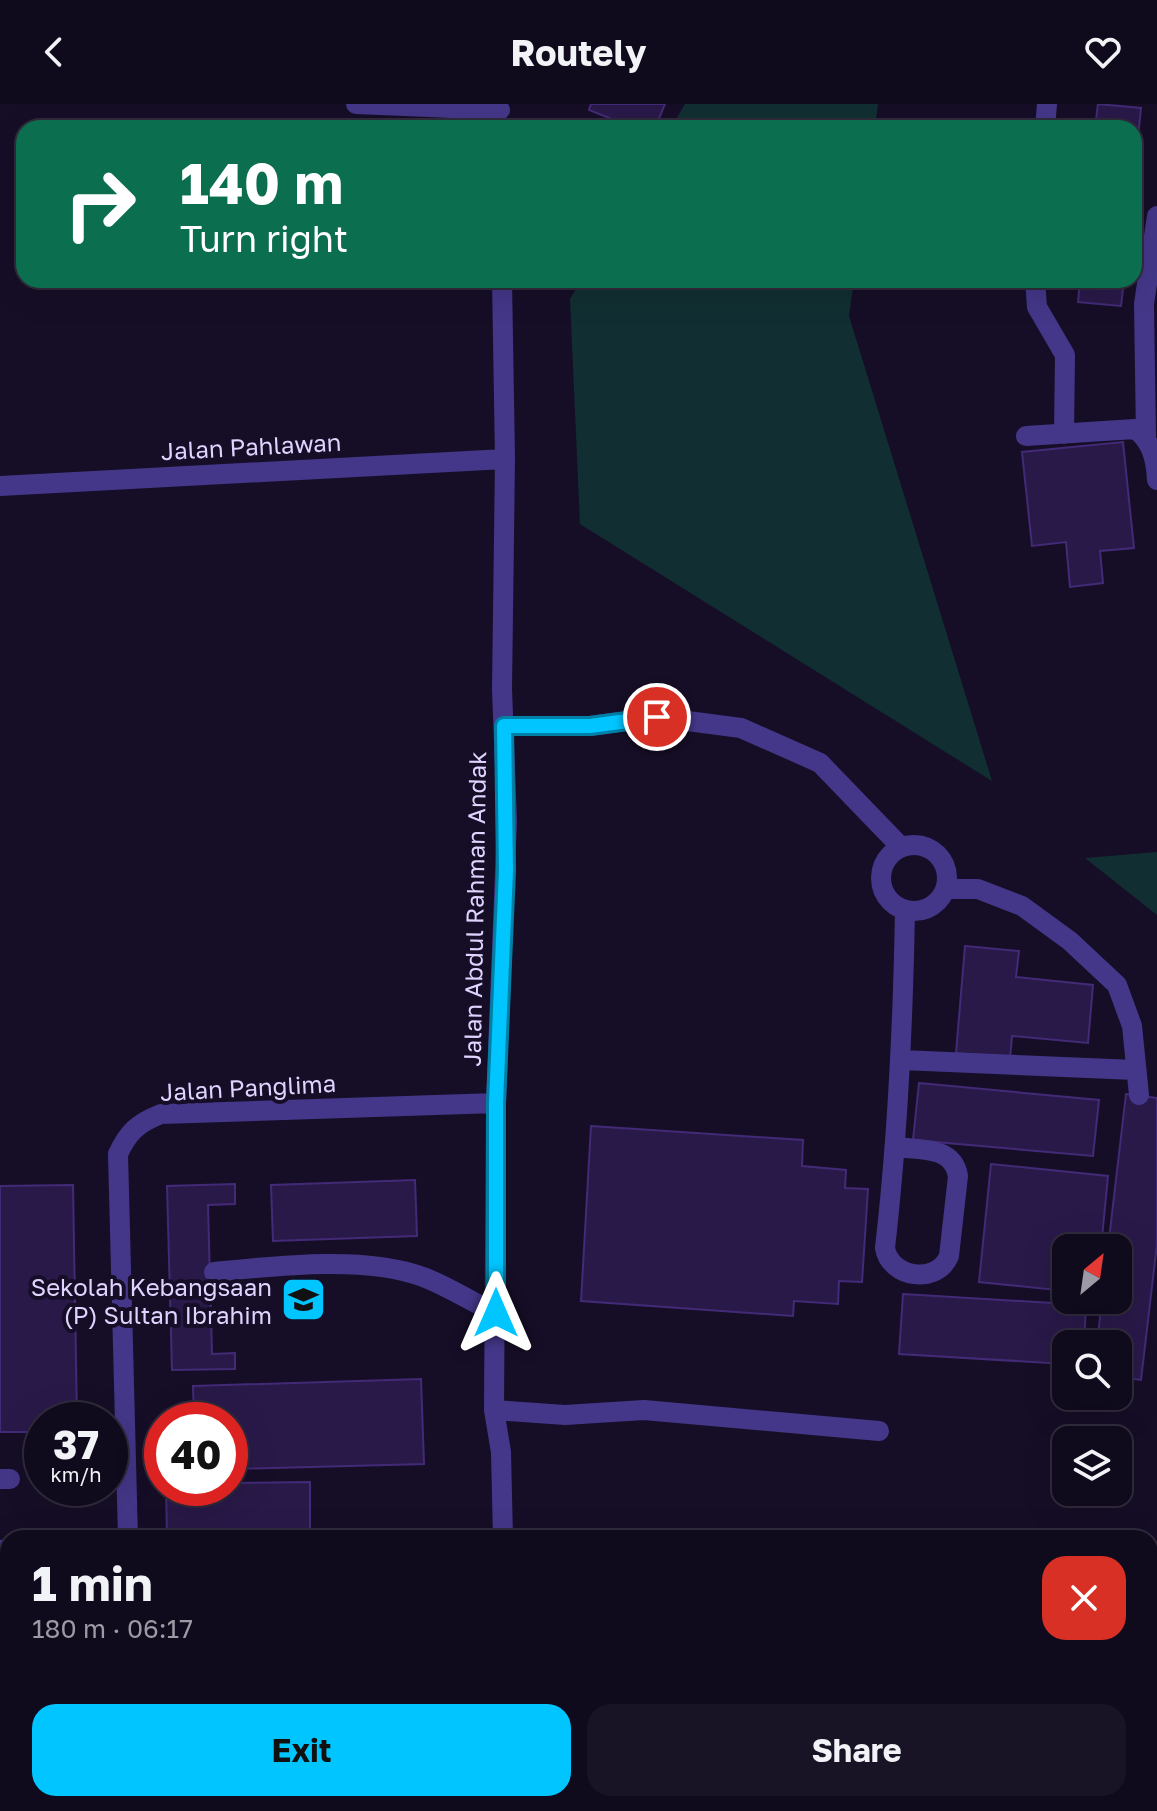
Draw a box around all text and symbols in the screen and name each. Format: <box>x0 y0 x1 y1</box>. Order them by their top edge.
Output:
icon: back <box>32 30 76 74</box>
icon: heart <box>1081 30 1125 74</box>
text: Routely <box>510 31 647 74</box>
text: 140 m <box>180 149 343 216</box>
icon: right <box>48 152 152 256</box>
text: Turn right <box>180 217 348 260</box>
street label: Jalan Pahlawan <box>160 427 342 465</box>
pin <box>623 683 691 751</box>
icon: arrive <box>635 695 679 739</box>
street label: Jalan Abdul Rahman Andak <box>457 751 491 1067</box>
street label: Jalan Panglima <box>159 1068 337 1106</box>
north arrow <box>1052 1234 1132 1314</box>
map controls <box>1052 1234 1132 1506</box>
position arrow <box>454 1271 538 1355</box>
place label: Sekolah Kebangsaan (P) Sultan Ibrahim <box>31 1272 272 1329</box>
school or university icon: Sekolah Kebangsaan (P) Sultan Ibrahim <box>279 1276 327 1324</box>
button: search <box>1052 1330 1132 1410</box>
speed limit sign: 40 <box>144 1402 248 1506</box>
text: 37 <box>53 1420 99 1468</box>
button: layers <box>1052 1426 1132 1506</box>
text: km/h <box>51 1462 101 1486</box>
text: 1 min <box>32 1554 153 1612</box>
button: close <box>1042 1556 1126 1640</box>
text: 180 m · 06:17 <box>32 1613 193 1644</box>
button: Exit <box>32 1704 571 1796</box>
button: Share <box>587 1704 1126 1796</box>

